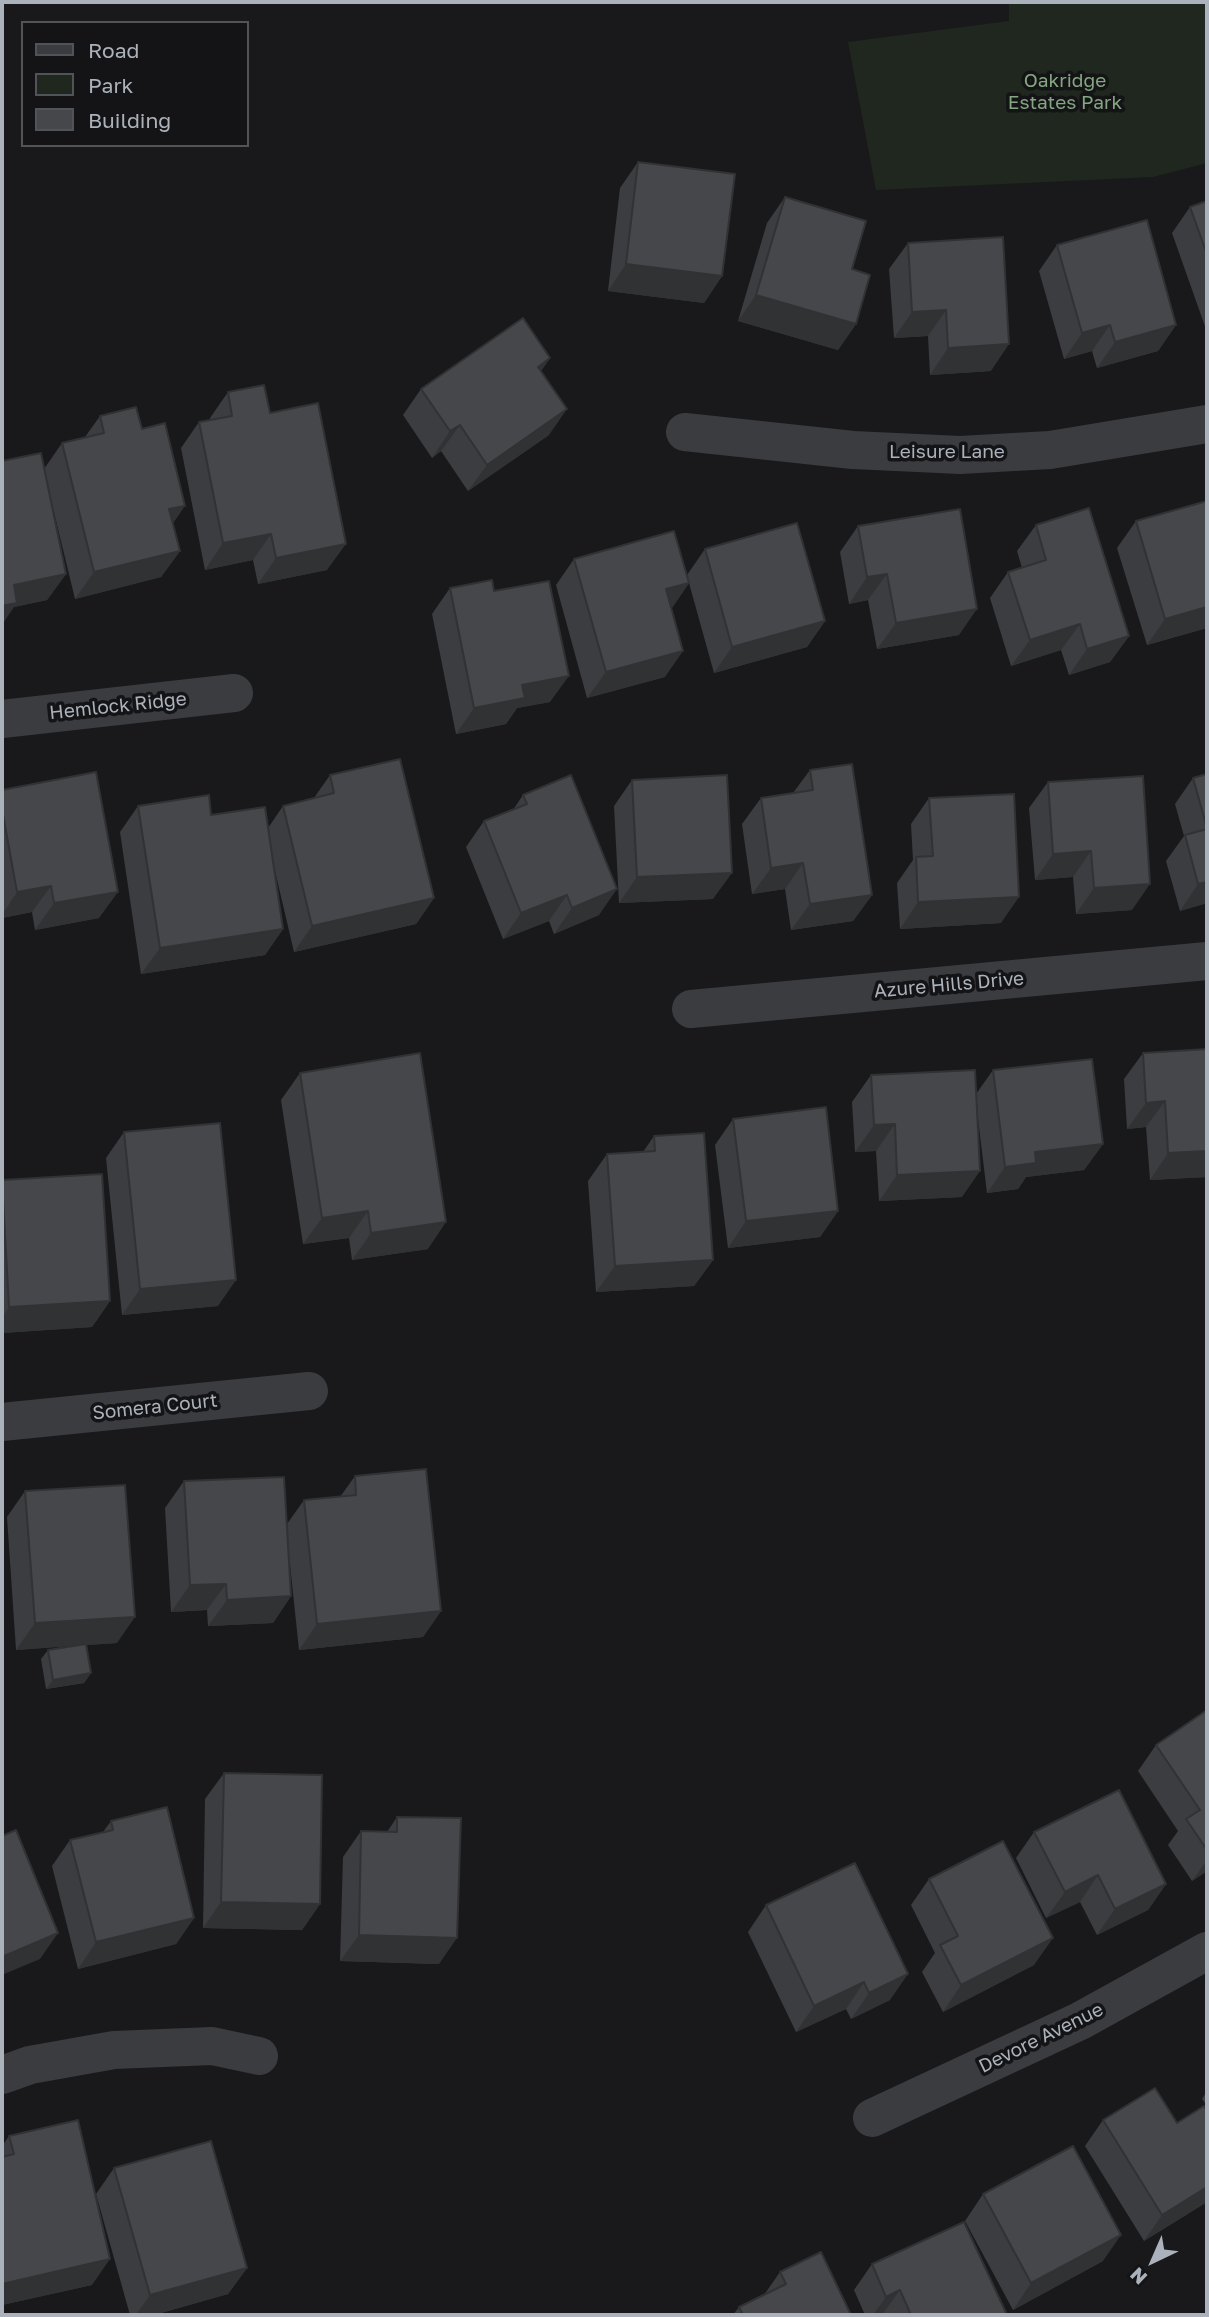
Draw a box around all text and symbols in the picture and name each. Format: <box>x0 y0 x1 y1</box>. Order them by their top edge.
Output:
legend <box>21 21 248 147</box>
text: Road <box>88 37 139 63</box>
park label: Oakridge Estates Park <box>1008 70 1122 114</box>
text: Park <box>88 72 133 98</box>
text: Building <box>88 107 171 133</box>
street label: Leisure Lane <box>889 441 1005 463</box>
street label: Hemlock Ridge <box>48 687 188 725</box>
street label: Azure Hills Drive <box>873 967 1025 1003</box>
street label: Somera Court <box>91 1389 219 1425</box>
street label: Devore Avenue <box>975 1998 1107 2078</box>
north arrow <box>1118 2226 1188 2296</box>
text: N <box>1125 2263 1151 2290</box>

